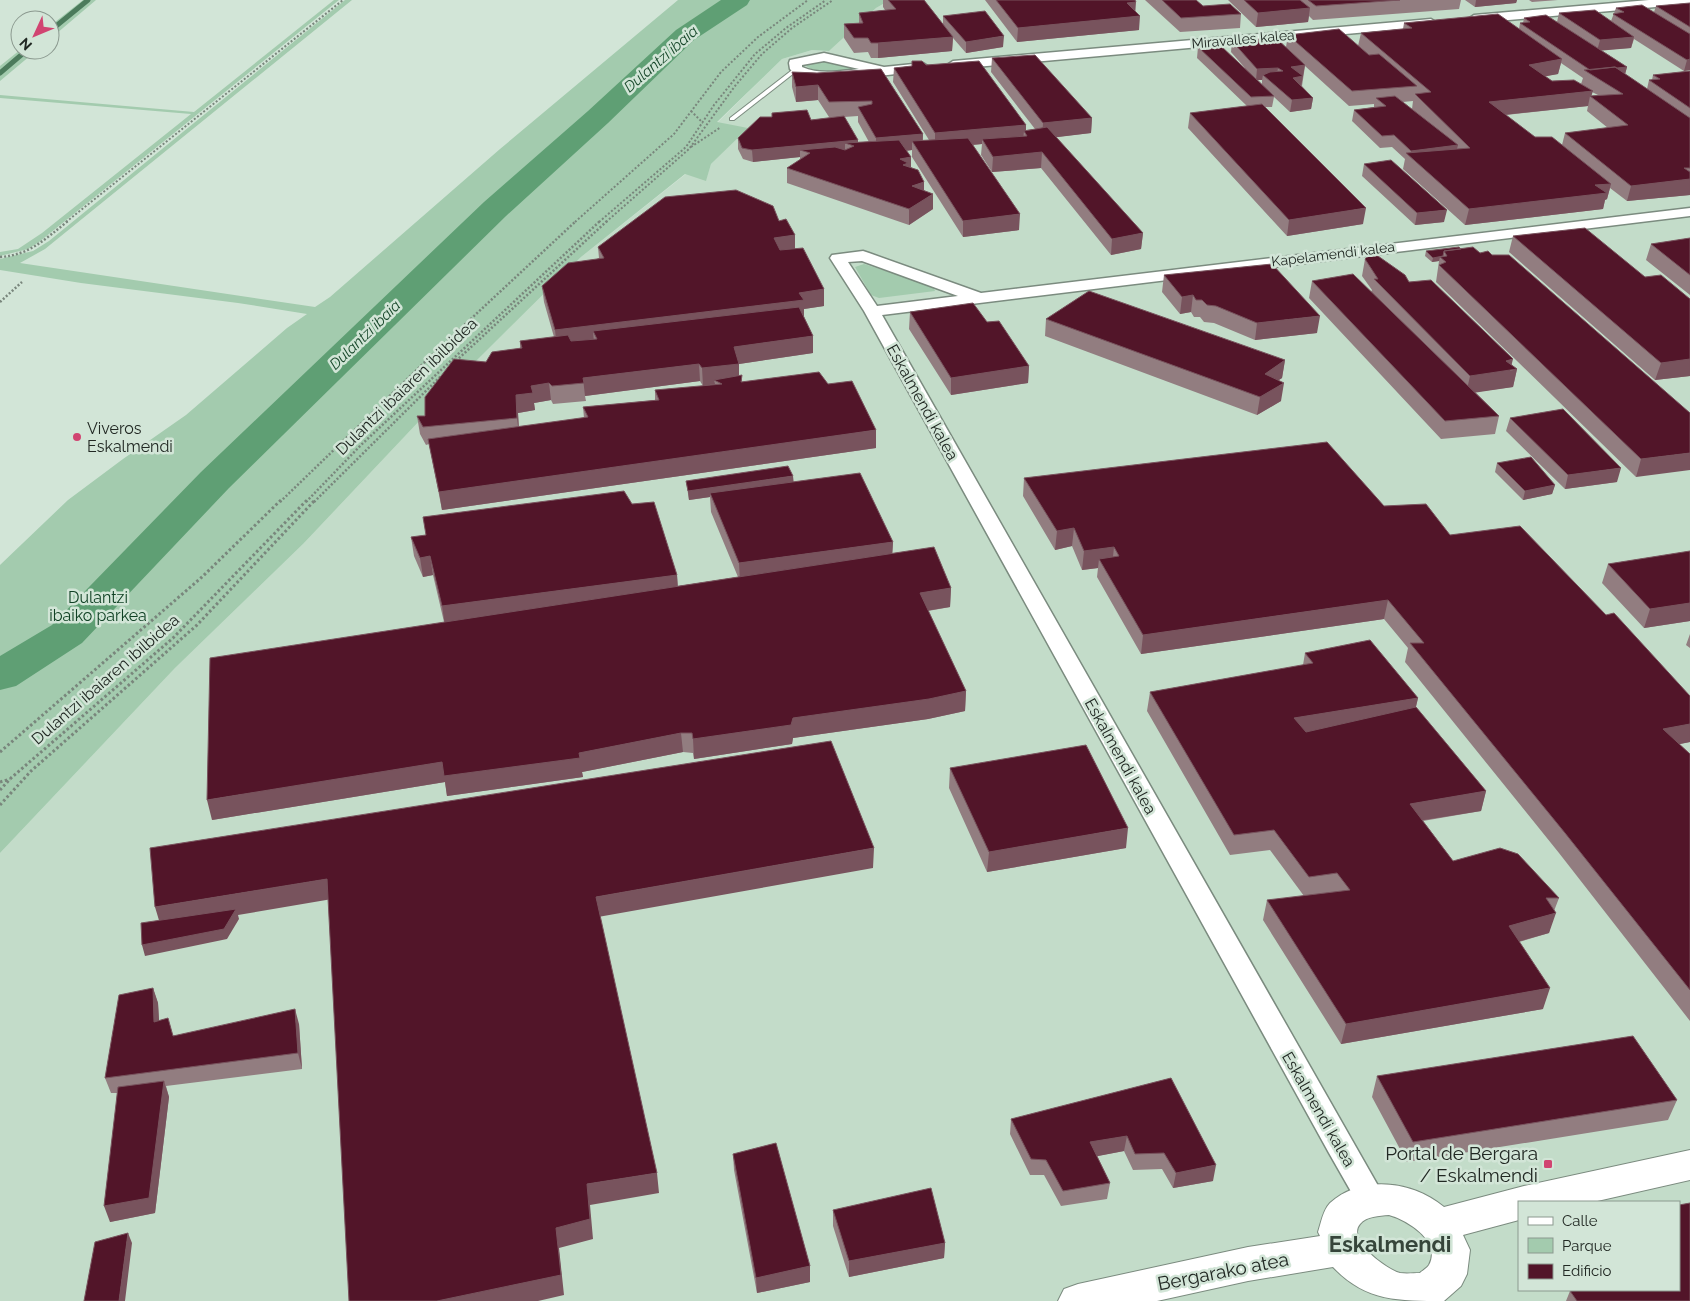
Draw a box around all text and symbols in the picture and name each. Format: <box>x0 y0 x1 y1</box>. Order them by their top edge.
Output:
north arrow <box>10 10 60 60</box>
water label: Dulantzi ibaia <box>620 22 702 96</box>
street label: Miravalles kalea <box>1191 27 1295 51</box>
text: N <box>16 35 35 53</box>
street label: Kapelamendi kalea <box>1270 238 1396 270</box>
water label: Dulantzi ibaia <box>326 297 404 373</box>
street label: Dulantzi ibaiaren ibilbidea <box>332 314 481 459</box>
street label: Eskalmendi kalea <box>883 341 962 464</box>
place label: Viveros Eskalmendi <box>87 419 173 456</box>
marker: Viveros Eskalmendi <box>71 431 83 443</box>
park label: Dulantzi ibaiko parkea <box>49 588 147 625</box>
street label: Dulantzi ibaiaren ibilbidea <box>28 610 183 749</box>
street label: Eskalmendi kalea <box>1081 695 1160 818</box>
street label: Eskalmendi kalea <box>1278 1048 1359 1170</box>
place label: Portal de Bergara / Eskalmendi <box>1385 1142 1538 1186</box>
marker: Portal de Bergara / Eskalmendi <box>1542 1158 1554 1170</box>
legend <box>1518 1201 1680 1291</box>
text: Calle <box>1562 1212 1598 1230</box>
district label: Eskalmendi <box>1329 1231 1451 1257</box>
text: Parque <box>1562 1237 1612 1255</box>
street label: Bergarako atea <box>1156 1248 1290 1294</box>
text: Edificio <box>1562 1262 1612 1280</box>

